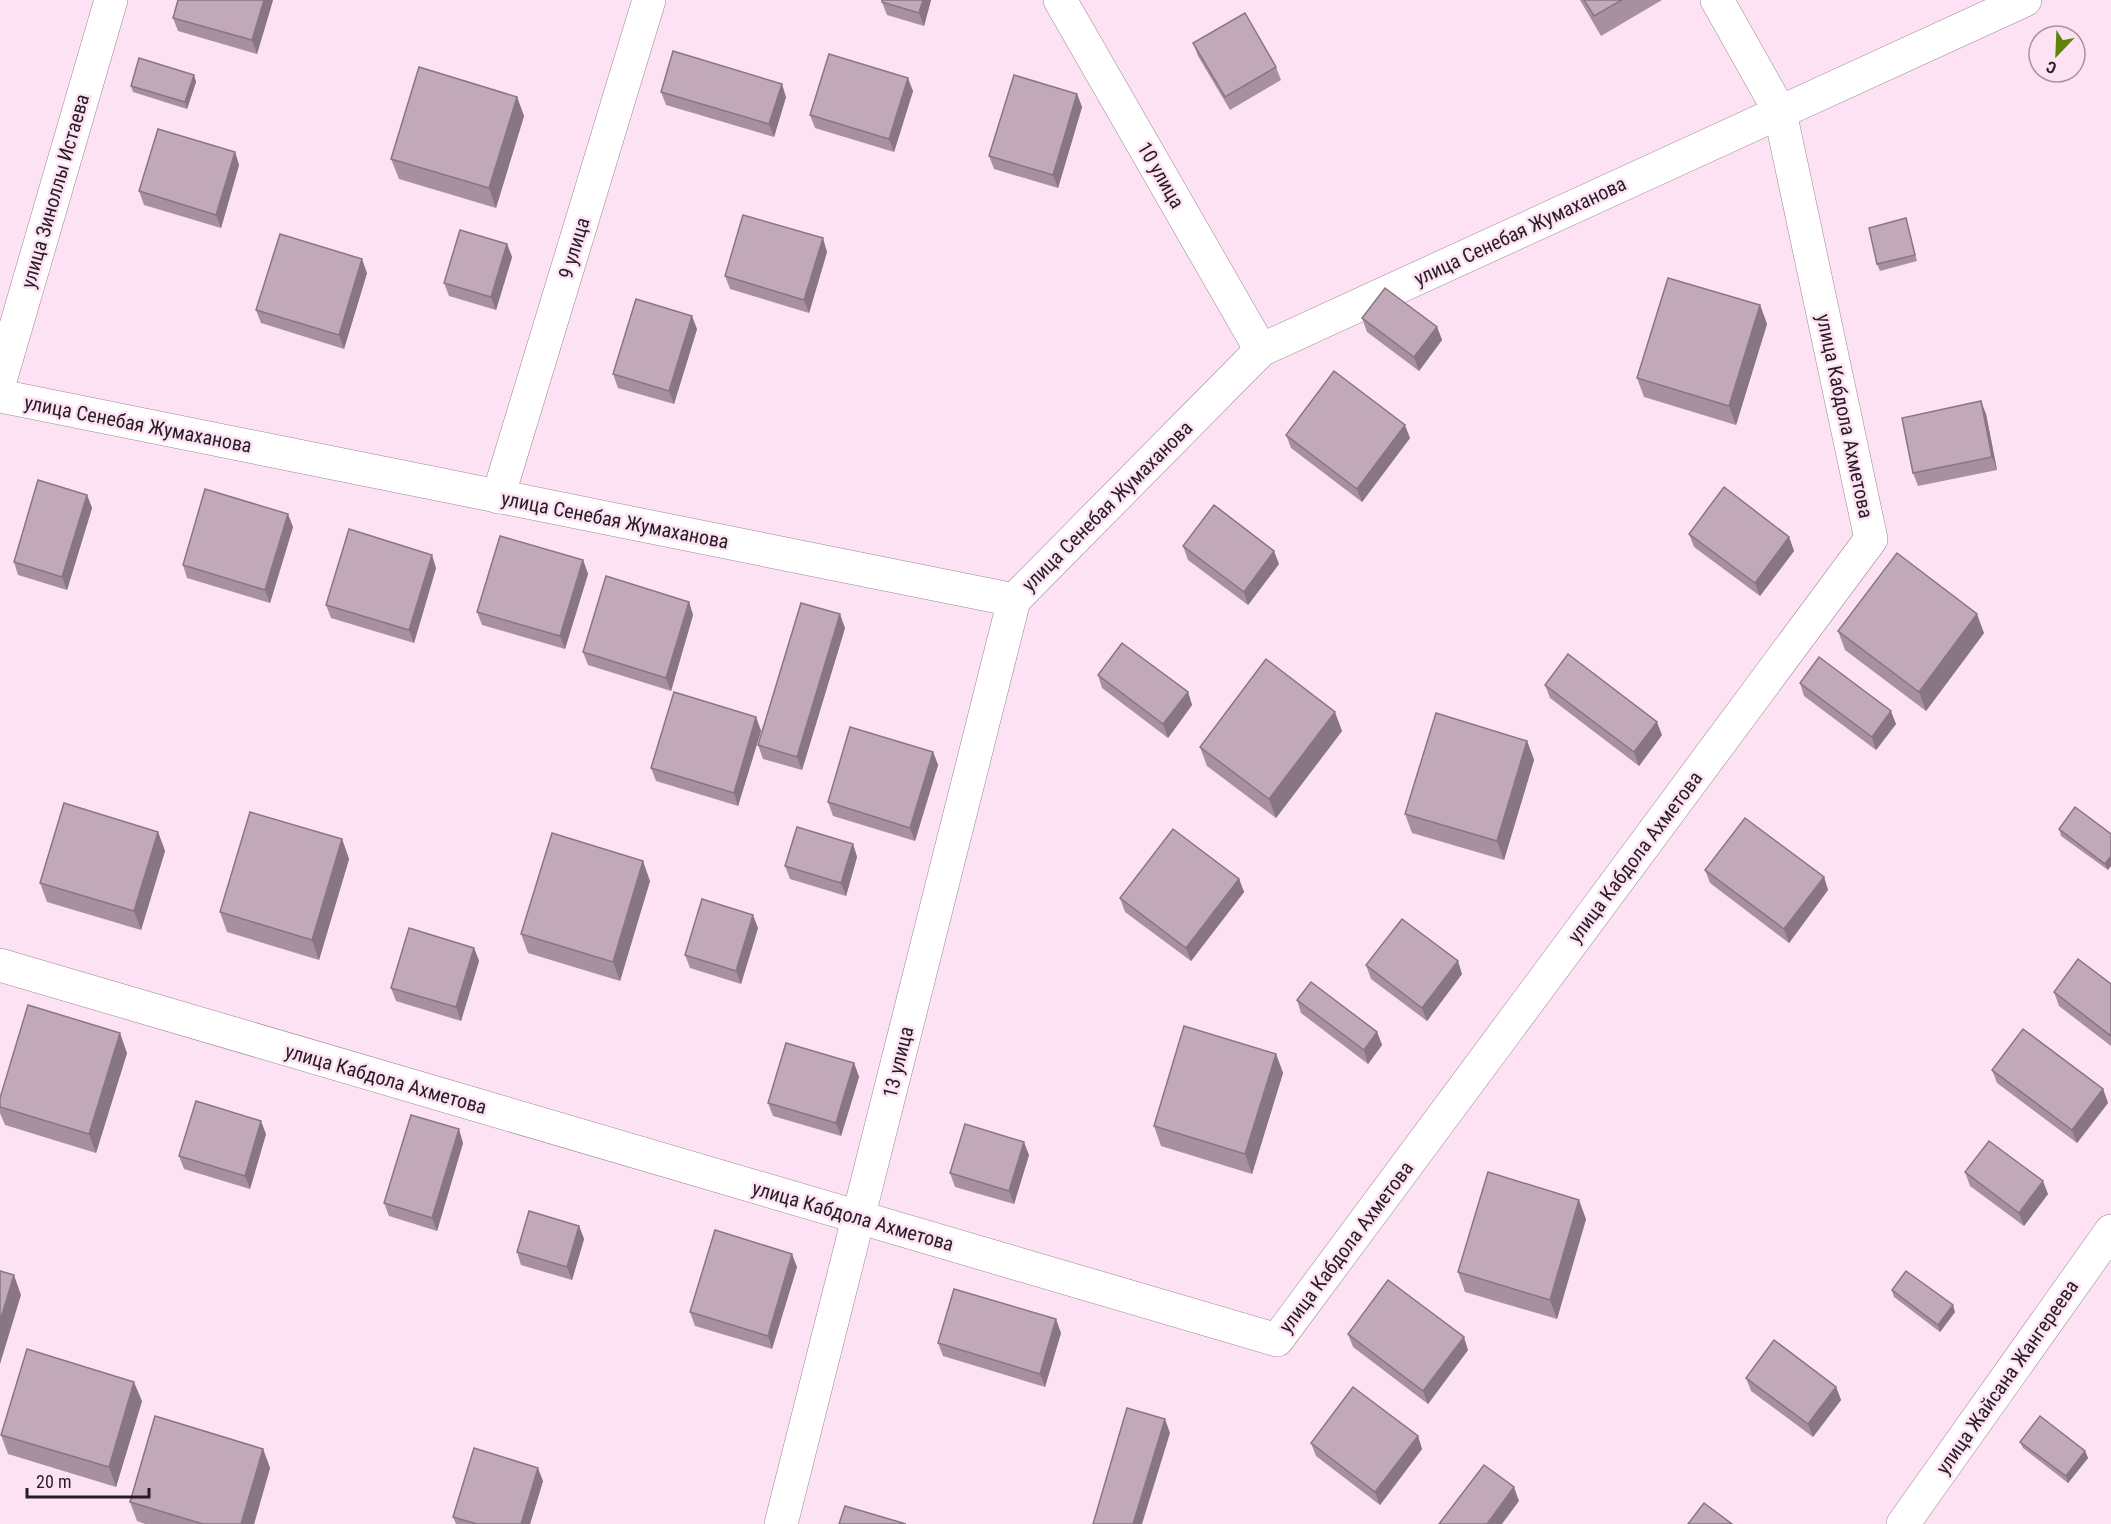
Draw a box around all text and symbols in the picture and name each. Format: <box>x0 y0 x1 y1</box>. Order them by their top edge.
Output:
north arrow <box>2027 24 2087 84</box>
text: С <box>2043 57 2059 78</box>
street label: улица Зиноллы Истаева <box>16 91 94 291</box>
street label: 10 улица <box>1132 138 1190 212</box>
street label: улица Сенебая Жумаханова <box>1410 171 1630 291</box>
street label: 9 улица <box>553 214 595 282</box>
street label: улица Кабдола Ахметова <box>1812 312 1878 520</box>
street label: улица Сенебая Жумаханова <box>22 390 254 458</box>
street label: улица Сенебая Жумаханова <box>1017 416 1197 596</box>
street label: улица Сенебая Жумаханова <box>499 486 731 554</box>
street label: улица Кабдола Ахметова <box>1563 766 1707 948</box>
street label: 13 улица <box>878 1024 918 1100</box>
street label: улица Кабдола Ахметова <box>282 1039 490 1119</box>
street label: улица Кабдола Ахметова <box>1274 1156 1418 1338</box>
street label: улица Кабдола Ахметова <box>749 1176 957 1256</box>
street label: улица Жайсана Жангереева <box>1931 1275 2083 1479</box>
scale bar <box>27 1461 148 1499</box>
text: 20 m <box>36 1471 71 1492</box>

